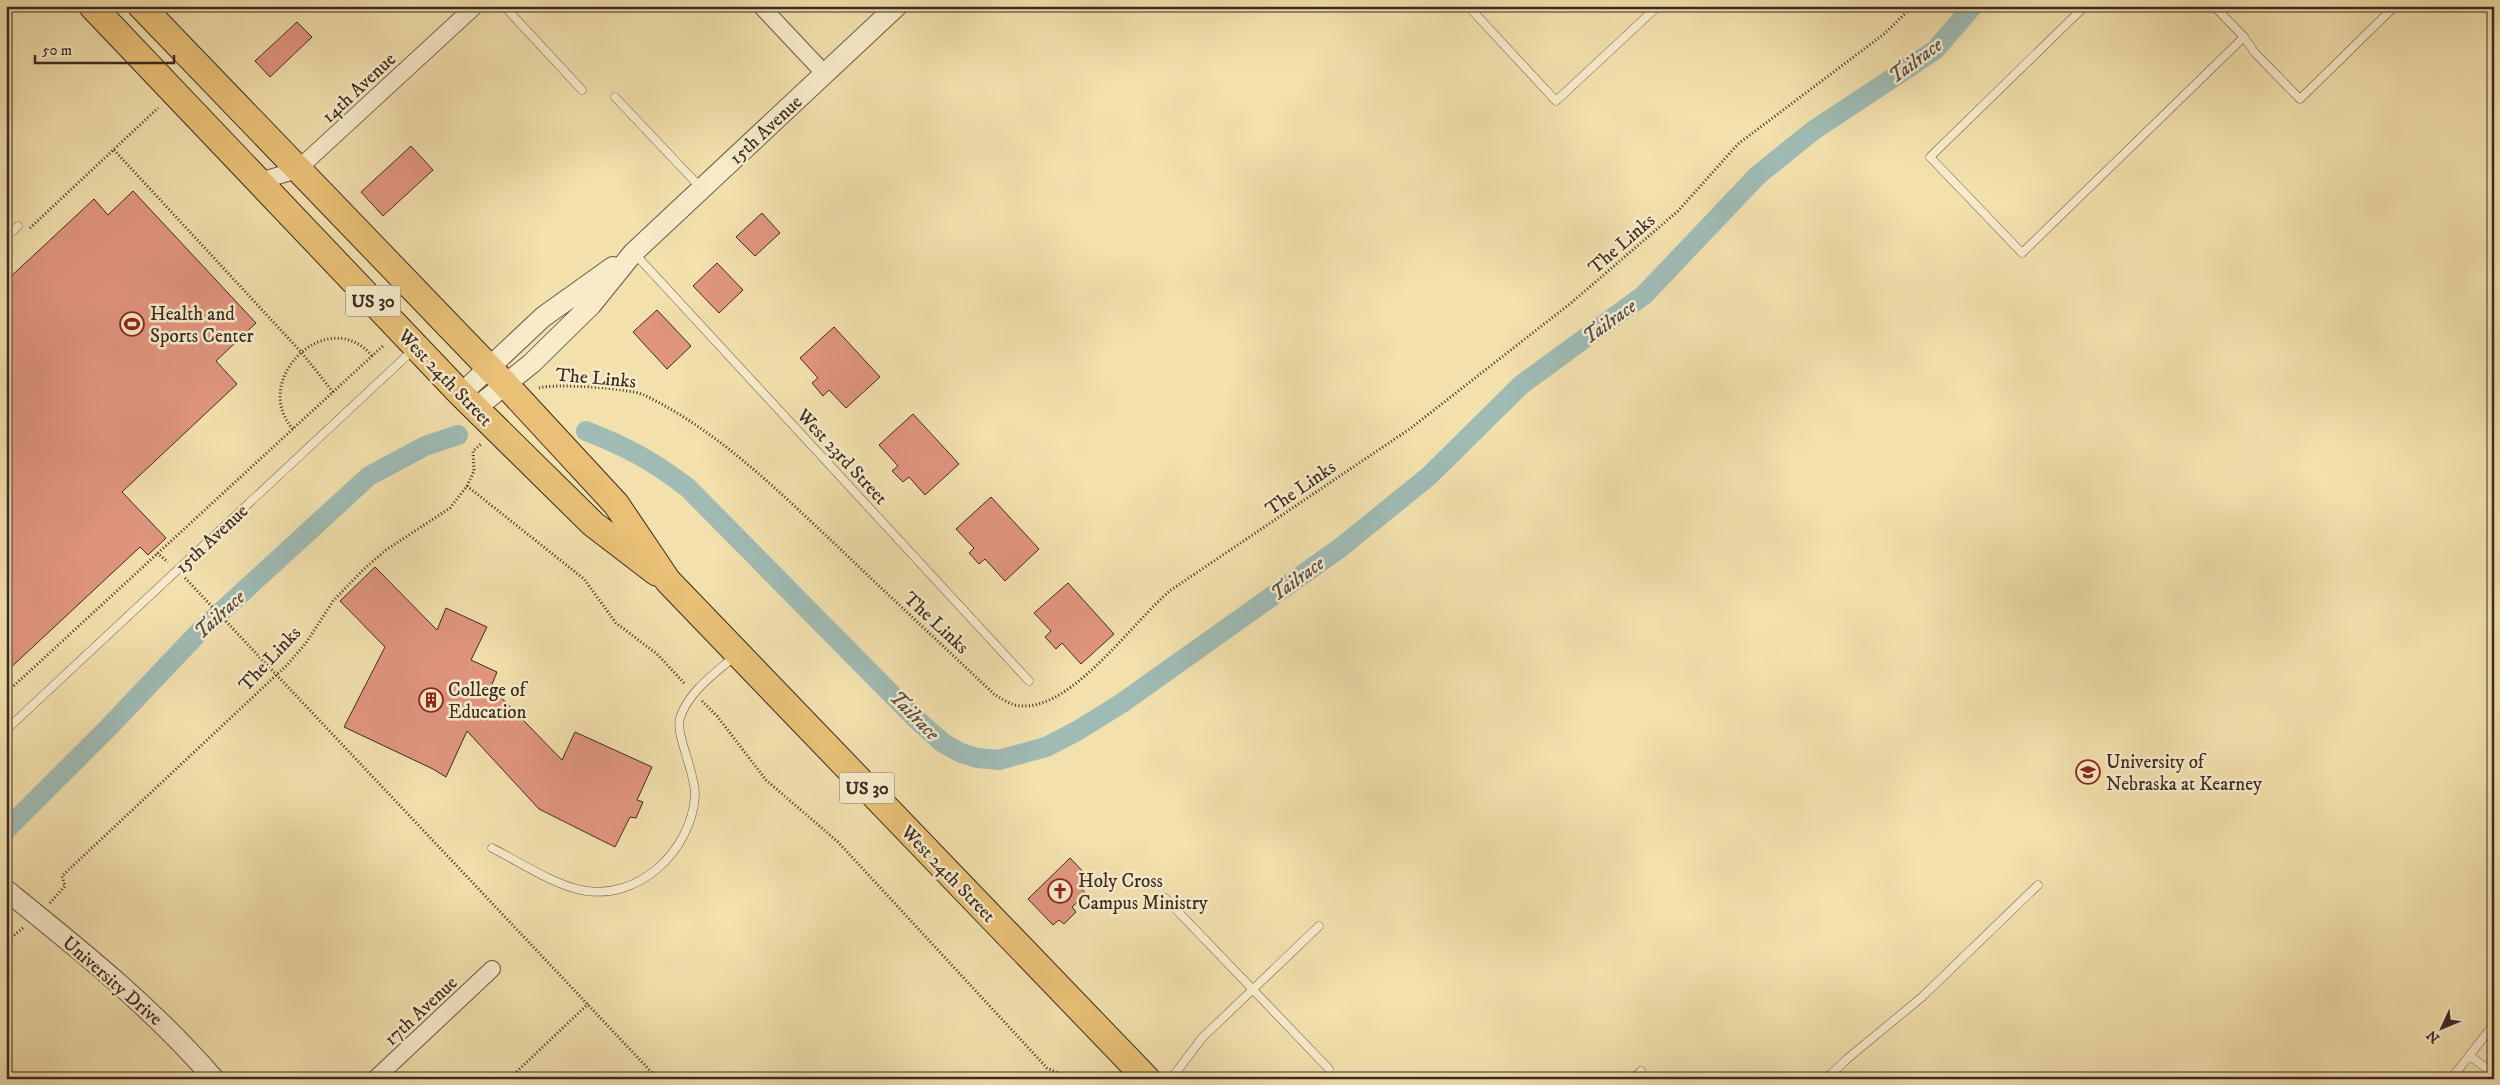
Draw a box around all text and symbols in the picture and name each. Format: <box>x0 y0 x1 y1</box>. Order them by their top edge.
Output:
scale bar <box>35 32 174 64</box>
water label: Tailrace <box>1884 32 1949 89</box>
text: 50 m <box>42 41 72 60</box>
street label: 14th Avenue <box>317 48 401 128</box>
street label: 15th Avenue <box>725 90 807 170</box>
street label: The Links <box>1584 209 1660 279</box>
road number: US 30 <box>346 286 400 316</box>
water label: Tailrace <box>1578 294 1643 350</box>
place label: Health and Sports Center <box>150 303 254 348</box>
sports icon: Health and Sports Center <box>119 311 145 337</box>
street label: West 24th Street <box>392 324 497 431</box>
street label: The Links <box>555 364 637 393</box>
street label: West 23rd Street <box>791 404 892 510</box>
street label: The Links <box>1261 456 1340 521</box>
street label: 15th Avenue <box>171 499 253 579</box>
water label: Tailrace <box>1266 551 1331 607</box>
water label: Tailrace <box>189 585 252 645</box>
street label: The Links <box>899 587 973 659</box>
street label: The Links <box>234 622 306 696</box>
place label: College of Education <box>448 679 528 724</box>
water label: Tailrace <box>884 686 945 747</box>
building icon: College of Education <box>418 687 444 713</box>
place label: University of Nebraska at Kearney <box>2106 751 2263 796</box>
school or university icon: University of Nebraska at Kearney <box>2075 759 2101 785</box>
road number: US 30 <box>840 772 894 804</box>
street label: West 24th Street <box>895 820 1000 927</box>
place label: Holy Cross Campus Ministry <box>1078 870 1209 915</box>
church icon: Holy Cross Campus Ministry <box>1047 878 1073 904</box>
street label: University Drive <box>57 931 167 1031</box>
street label: 17th Avenue <box>380 971 463 1051</box>
north arrow <box>2418 1002 2468 1052</box>
text: N <box>2423 1026 2444 1047</box>

